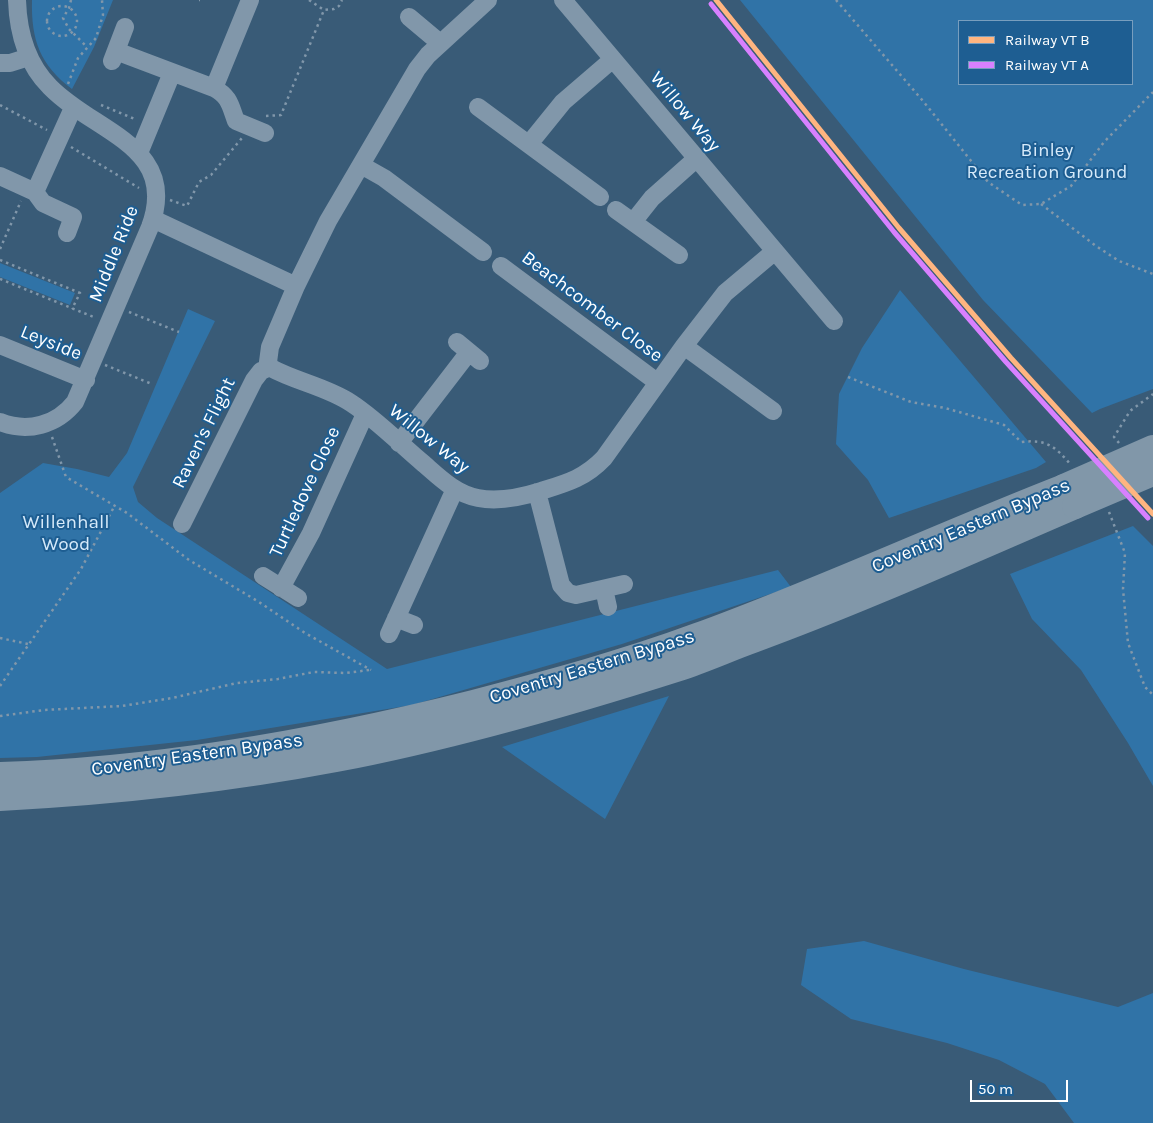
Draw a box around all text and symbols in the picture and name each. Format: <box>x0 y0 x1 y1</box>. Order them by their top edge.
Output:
legend <box>958 20 1133 85</box>
text: Railway VT B <box>1005 31 1090 49</box>
text: Railway VT A <box>1005 56 1089 74</box>
street label: Willow Way <box>645 67 725 157</box>
park label: Binley Recreation Ground <box>966 140 1128 184</box>
street label: Middle Ride <box>84 202 144 306</box>
street label: Beachcomber Close <box>517 247 667 367</box>
street label: Leyside <box>17 320 85 366</box>
street label: Raven's Flight <box>167 374 241 492</box>
street label: Willow Way <box>384 399 474 479</box>
street label: Turtledove Close <box>265 423 345 561</box>
street label: Coventry Eastern Bypass <box>868 474 1074 578</box>
park label: Willenhall Wood <box>22 512 110 556</box>
street label: Coventry Eastern Bypass <box>487 625 697 709</box>
street label: Coventry Eastern Bypass <box>90 729 304 781</box>
scale bar <box>973 1070 1070 1102</box>
text: 50 m <box>978 1080 1013 1098</box>

